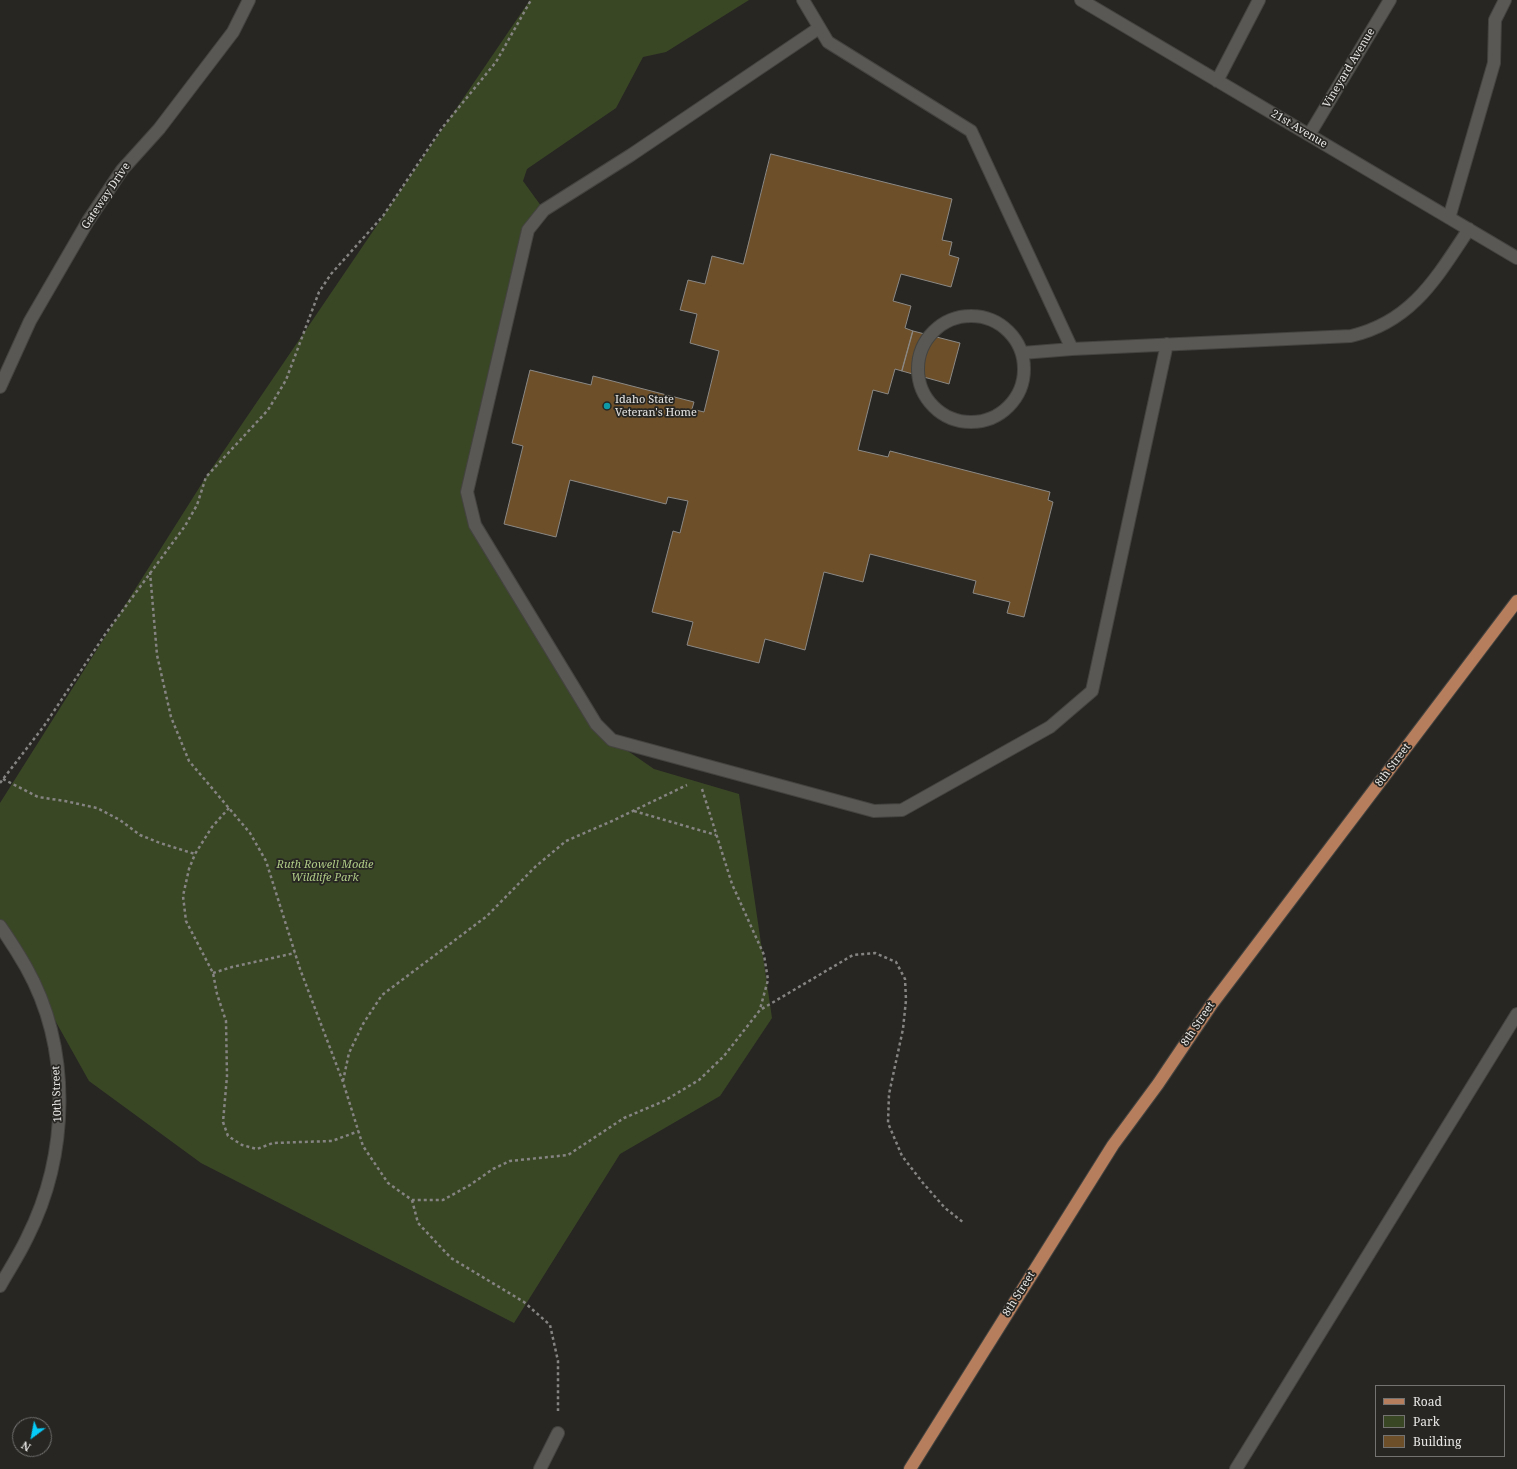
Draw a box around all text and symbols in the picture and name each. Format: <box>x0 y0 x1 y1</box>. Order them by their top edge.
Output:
street label: Vineyard Avenue <box>1320 26 1378 110</box>
street label: 21st Avenue <box>1268 107 1330 151</box>
street label: Gateway Drive <box>79 160 133 232</box>
place label: Idaho State Veteran's Home <box>615 393 697 419</box>
marker: Idaho State Veteran's Home <box>602 401 612 411</box>
street label: 8th Street <box>1373 741 1413 789</box>
park label: Ruth Rowell Modie Wildlife Park <box>277 858 373 884</box>
street label: 8th Street <box>1178 999 1218 1049</box>
street label: 10th Street <box>49 1065 65 1123</box>
street label: 8th Street <box>1000 1269 1038 1319</box>
legend <box>1375 1385 1505 1457</box>
text: Road <box>1413 1393 1442 1410</box>
text: Park <box>1413 1413 1440 1430</box>
north arrow <box>12 1417 52 1457</box>
text: Building <box>1413 1433 1461 1450</box>
text: N <box>18 1438 34 1455</box>

